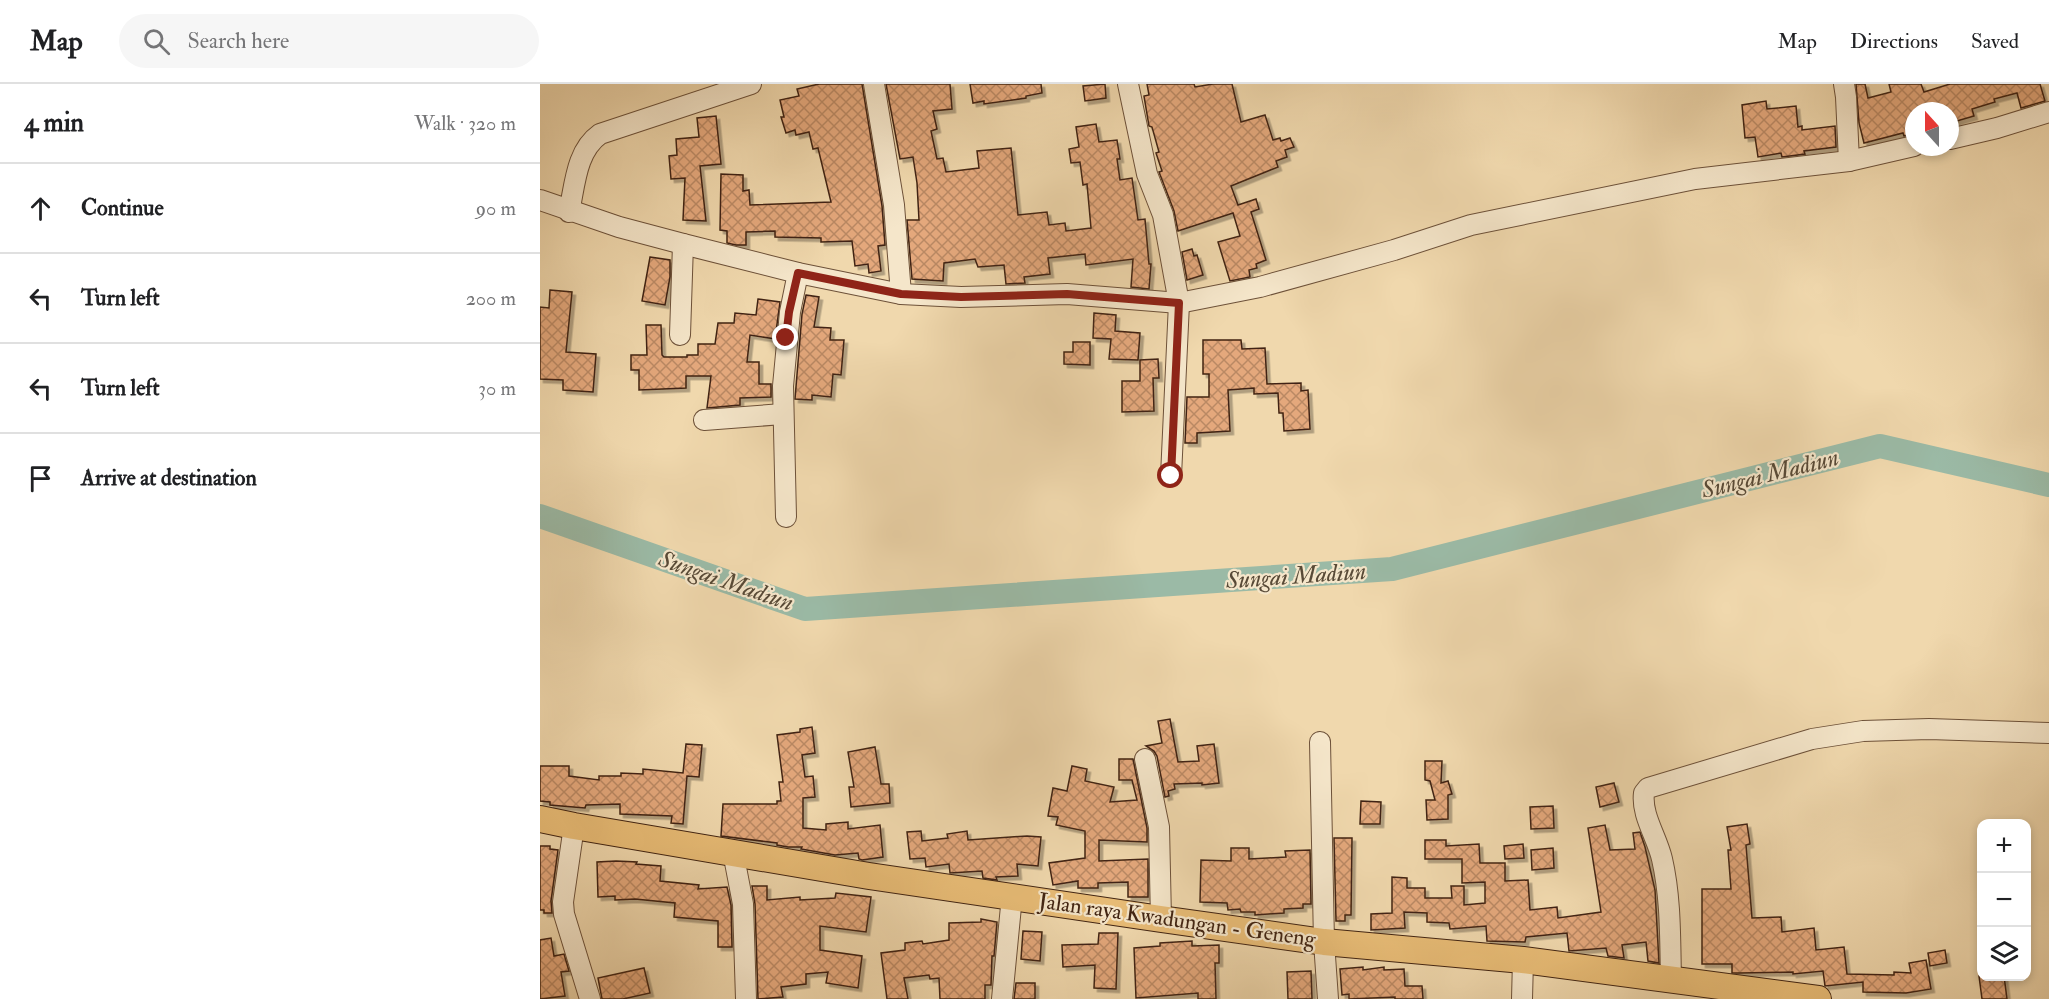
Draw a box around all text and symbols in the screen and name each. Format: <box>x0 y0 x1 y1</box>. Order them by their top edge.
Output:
search box <box>119 14 539 68</box>
text: Map <box>30 24 83 59</box>
icon: search <box>140 25 173 58</box>
text: Search here <box>188 27 289 55</box>
text: Map <box>1777 28 1817 55</box>
text: Directions <box>1850 28 1938 55</box>
text: Saved <box>1971 28 2019 55</box>
north arrow <box>1905 102 1959 156</box>
text: 4 min <box>24 107 84 139</box>
text: Walk · 320 m <box>414 111 516 136</box>
icon: ahead <box>24 192 57 225</box>
text: Continue <box>81 194 164 222</box>
text: 90 m <box>476 196 516 221</box>
icon: left <box>24 282 57 315</box>
text: Turn left <box>81 284 160 312</box>
text: 200 m <box>466 286 516 311</box>
route end <box>772 324 798 350</box>
icon: left <box>24 372 57 405</box>
text: Turn left <box>81 374 160 402</box>
text: 30 m <box>478 376 516 401</box>
water label: Sungai Madiun <box>1697 442 1842 506</box>
icon: arrive <box>24 462 57 495</box>
route start <box>1157 462 1183 488</box>
text: Arrive at destination <box>81 464 257 492</box>
water label: Sungai Madiun <box>654 543 797 618</box>
water label: Sungai Madiun <box>1224 556 1367 596</box>
map controls <box>1977 819 2031 981</box>
button: + <box>1977 819 2031 873</box>
button: − <box>1977 873 2031 927</box>
street label: Jalan raya Kwadungan - Geneng <box>1036 887 1318 953</box>
button: layers <box>1977 927 2031 981</box>

